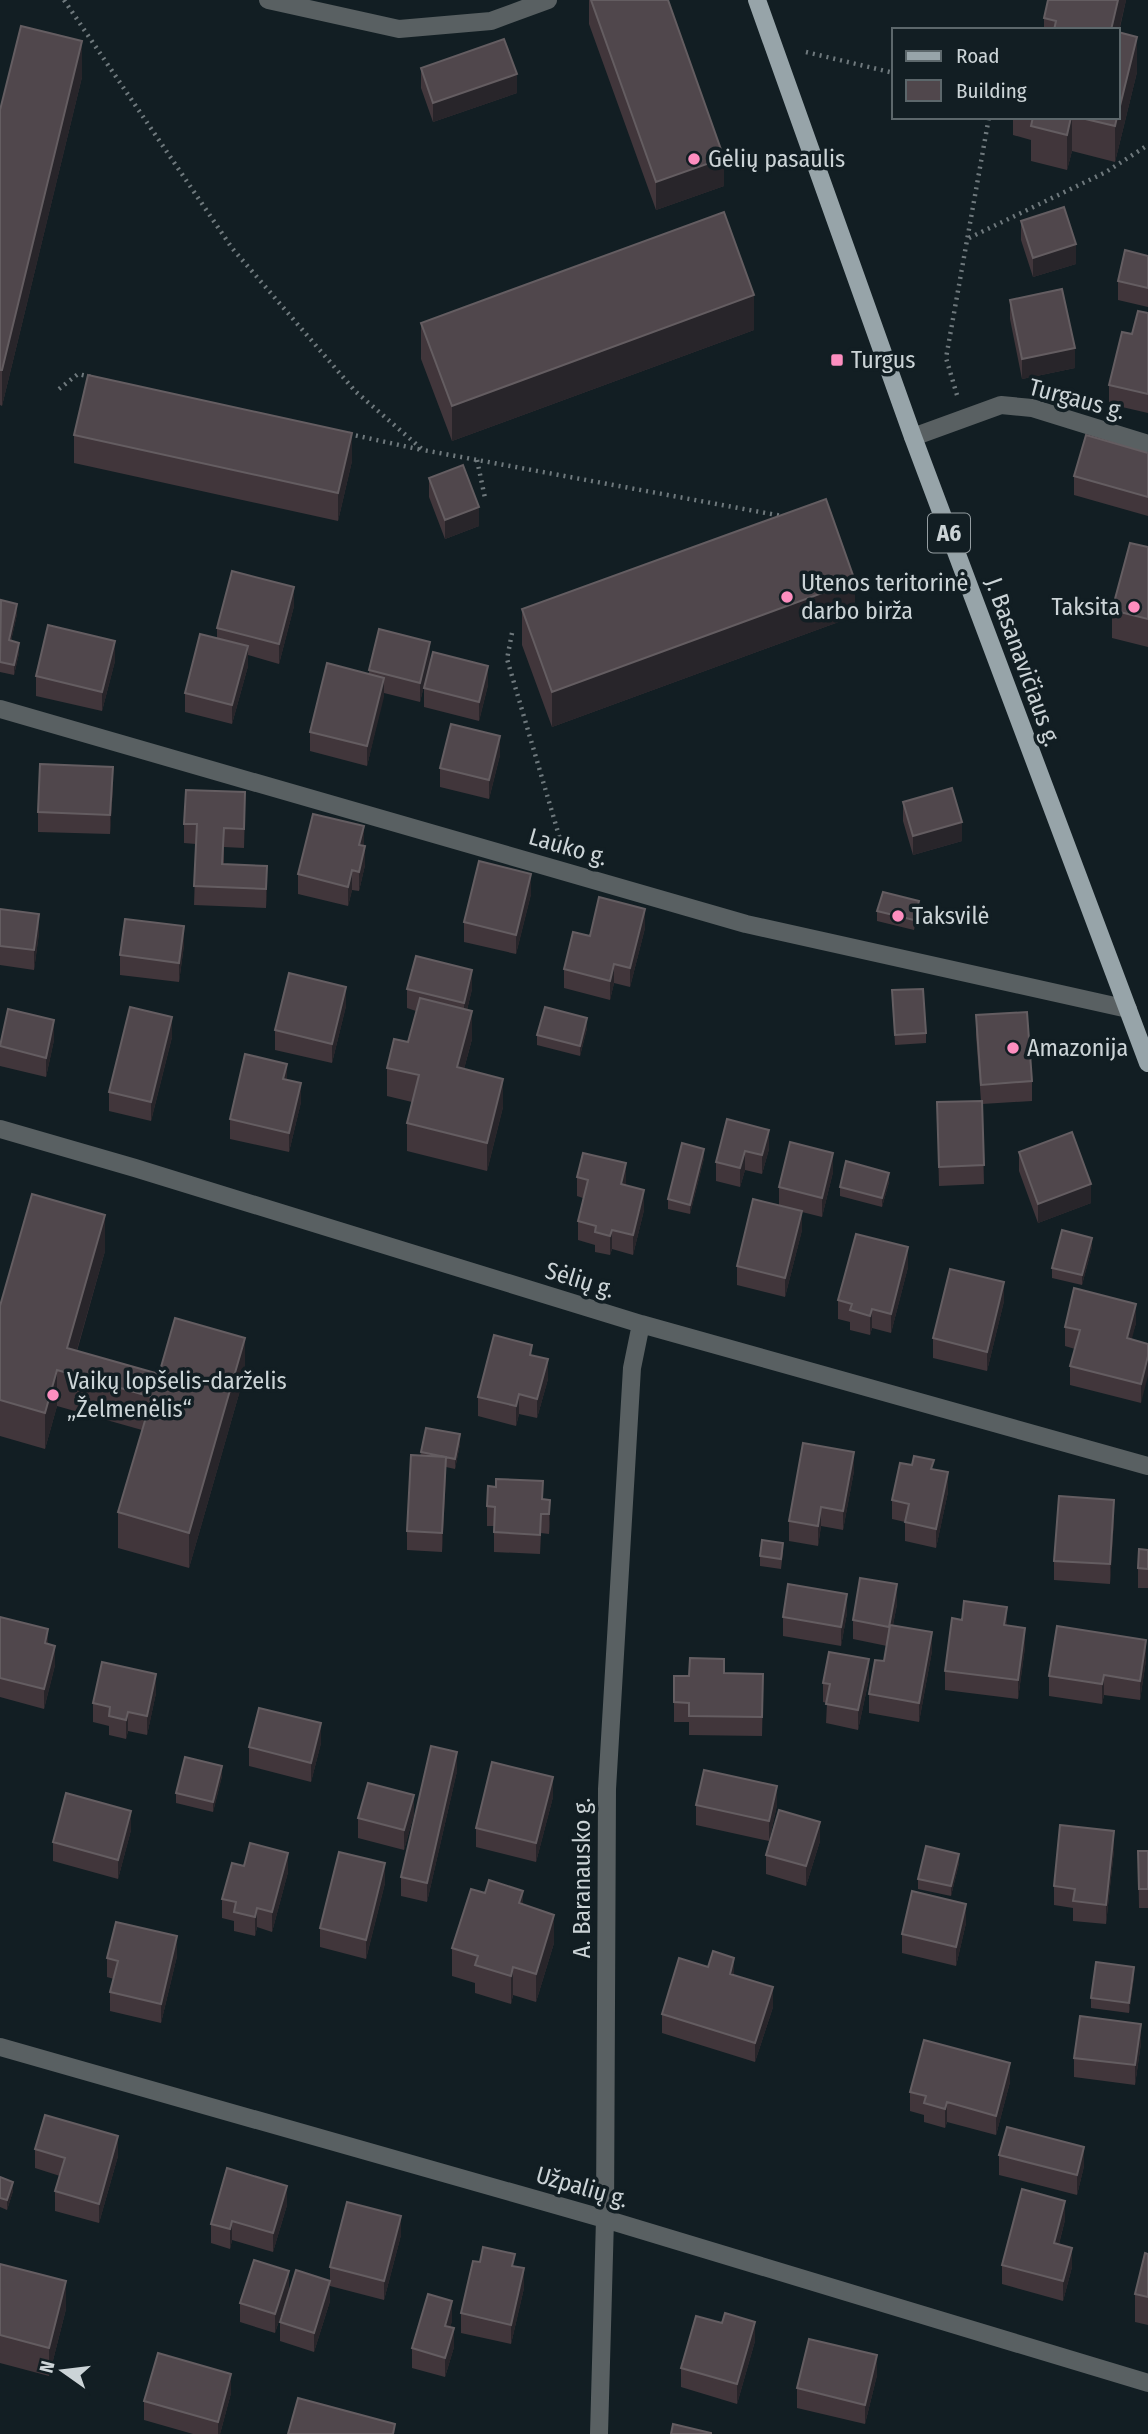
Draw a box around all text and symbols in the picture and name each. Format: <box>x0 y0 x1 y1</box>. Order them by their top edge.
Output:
legend <box>892 28 1120 119</box>
text: Road <box>956 43 1000 69</box>
text: Building <box>956 78 1027 104</box>
place label: Gėlių pasaulis <box>708 145 845 173</box>
marker: Gėlių pasaulis <box>686 151 702 167</box>
place label: Turgus <box>851 346 916 374</box>
marker: Turgus <box>829 352 845 368</box>
street label: Turgaus g. <box>1026 373 1128 425</box>
road number: A6 <box>928 513 970 552</box>
place label: Utenos teritorinė darbo birža <box>801 569 968 625</box>
street label: J. Basanavičiaus g. <box>979 574 1067 750</box>
marker: Utenos teritorinė darbo birža <box>779 589 795 605</box>
place label: Taksita <box>1052 593 1120 621</box>
marker: Taksita <box>1126 599 1142 615</box>
street label: Lauko g. <box>526 822 610 872</box>
place label: Taksvilė <box>912 902 989 930</box>
marker: Taksvilė <box>890 908 906 924</box>
place label: Amazonija <box>1027 1034 1128 1062</box>
marker: Amazonija <box>1005 1040 1021 1056</box>
street label: Sėlių g. <box>542 1256 618 1304</box>
place label: Vaikų lopšelis-darželis „Želmenėlis“ <box>67 1367 287 1423</box>
marker: Vaikų lopšelis-darželis „Želmenėlis“ <box>45 1387 61 1403</box>
street label: A. Baranausko g. <box>568 1798 596 1958</box>
street label: Užpalių g. <box>533 2161 631 2213</box>
north arrow <box>28 2336 98 2406</box>
text: N <box>34 2359 60 2375</box>

